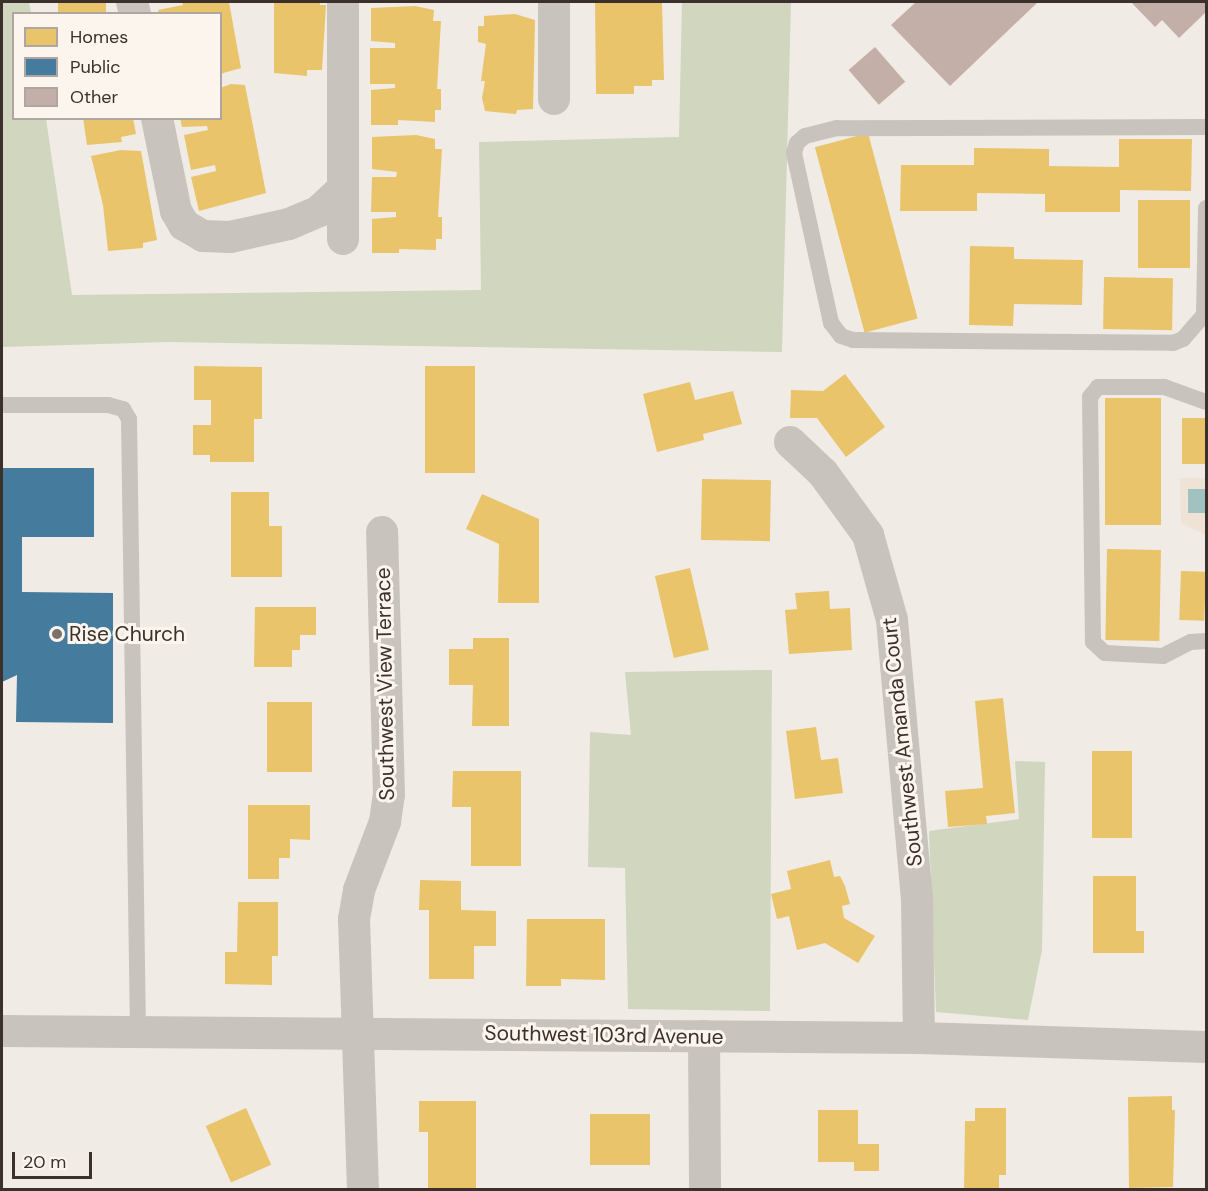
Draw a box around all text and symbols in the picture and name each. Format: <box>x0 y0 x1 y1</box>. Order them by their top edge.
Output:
legend <box>12 12 222 120</box>
text: Homes <box>70 25 128 49</box>
text: Public <box>70 55 121 79</box>
text: Other <box>70 85 118 109</box>
street label: Southwest View Terrace <box>370 567 400 801</box>
street label: Southwest Amanda Court <box>876 616 928 868</box>
place label: Rise Church <box>69 621 185 647</box>
marker: Rise Church <box>50 627 64 641</box>
street label: Southwest 103rd Avenue <box>484 1020 724 1050</box>
scale bar <box>15 1140 94 1178</box>
text: 20 m <box>23 1150 66 1174</box>

